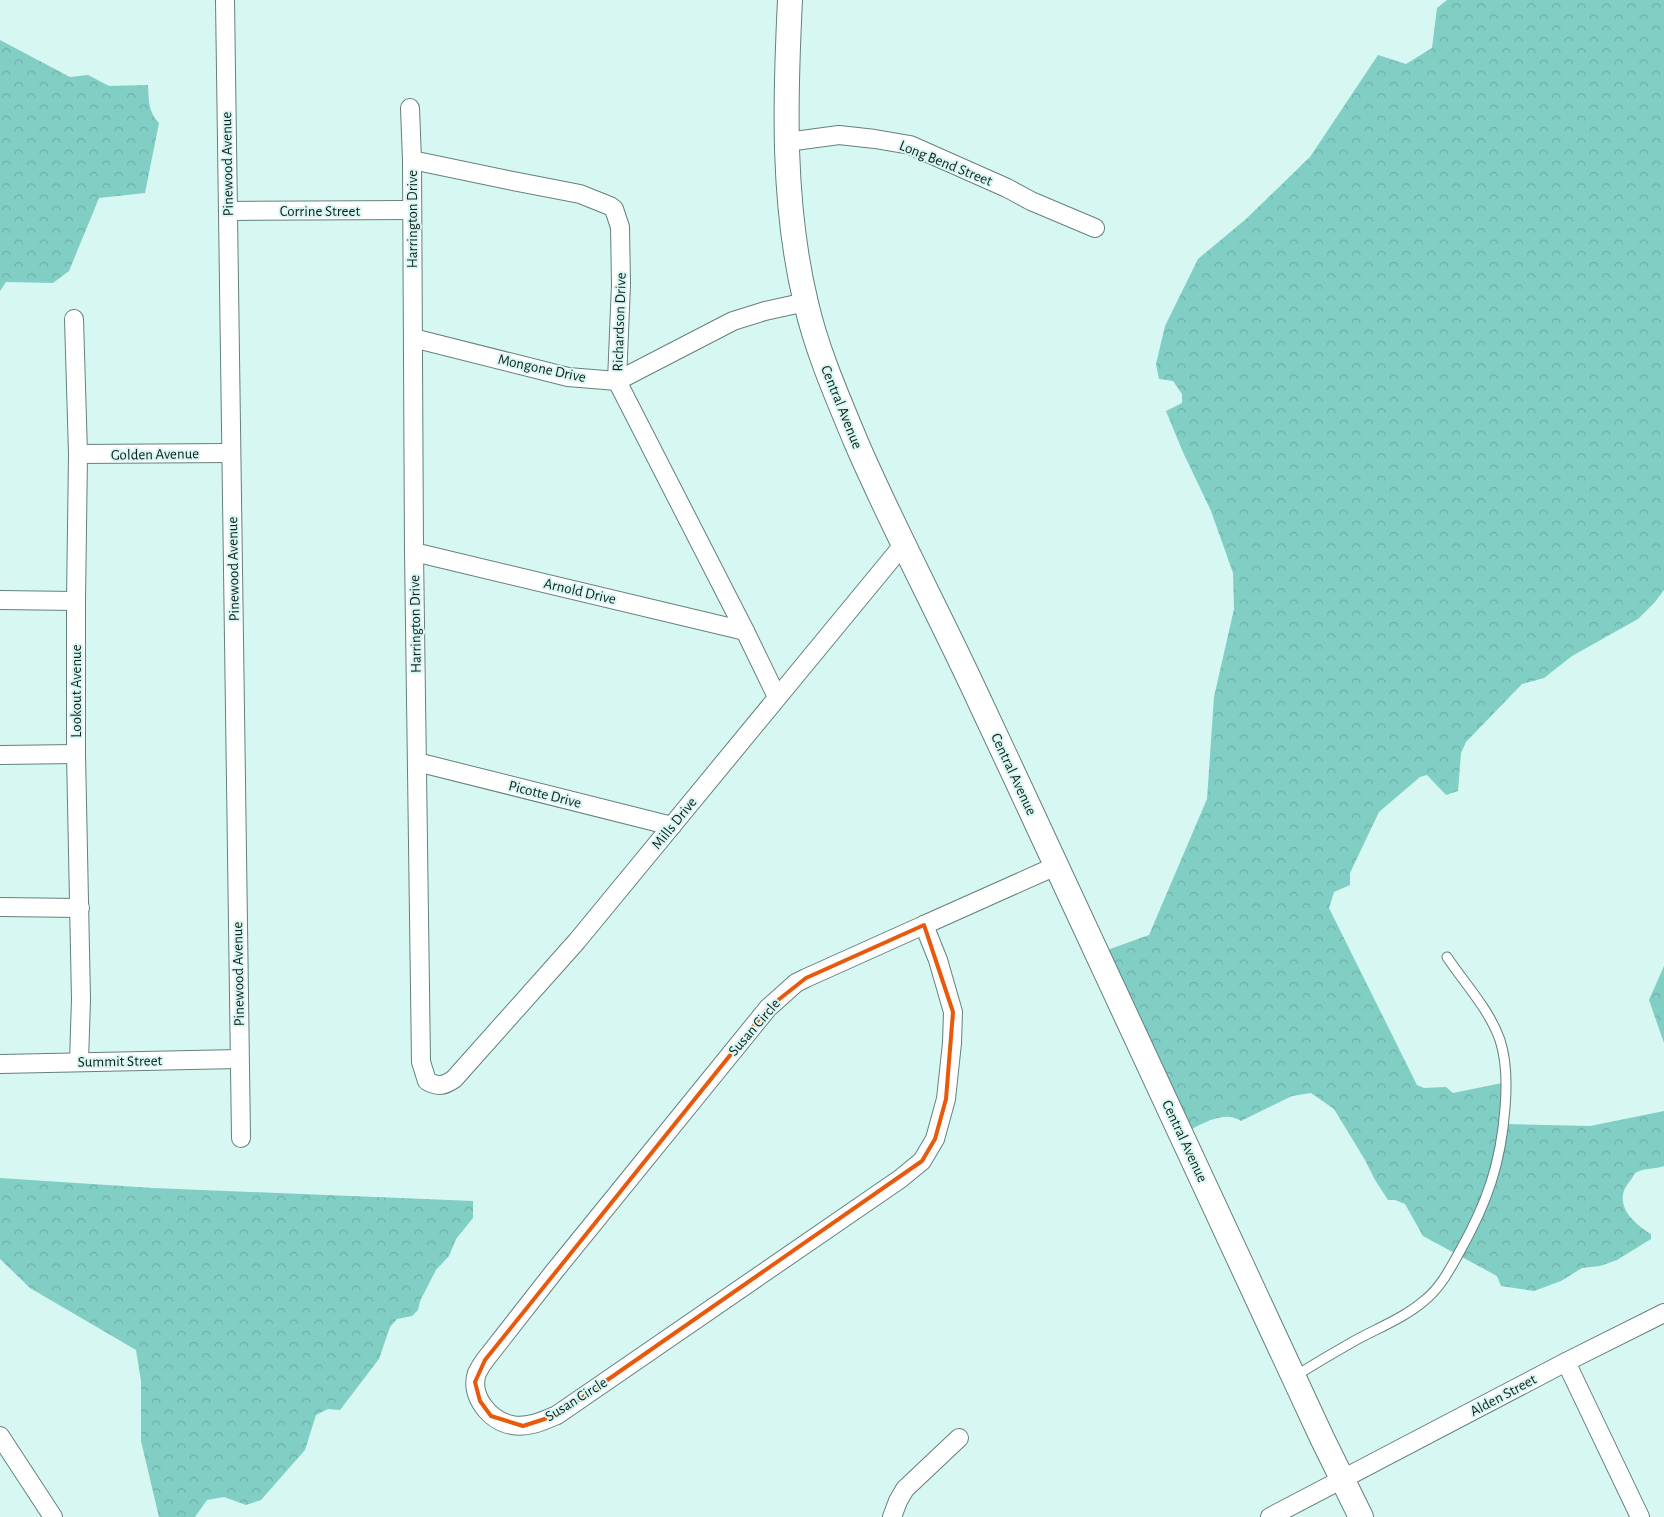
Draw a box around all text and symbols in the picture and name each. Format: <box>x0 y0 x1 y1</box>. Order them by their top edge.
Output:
street label: Pinewood Avenue <box>219 111 236 216</box>
street label: Long Bend Street <box>897 138 995 189</box>
street label: Harrington Drive <box>405 170 420 268</box>
street label: Corrine Street <box>280 204 360 219</box>
street label: Richardson Drive <box>610 272 629 372</box>
street label: Mongone Drive <box>497 352 587 385</box>
street label: Central Avenue <box>818 363 865 451</box>
street label: Golden Avenue <box>111 446 199 463</box>
street label: Pinewood Avenue <box>225 516 242 621</box>
street label: Harrington Drive <box>407 575 424 673</box>
street label: Arnold Drive <box>542 576 618 607</box>
street label: Lookout Avenue <box>69 644 84 738</box>
street label: Central Avenue <box>988 731 1039 818</box>
street label: Picotte Drive <box>507 778 583 811</box>
street label: Mills Drive <box>649 794 700 852</box>
street label: Pinewood Avenue <box>230 921 247 1026</box>
street label: Susan Circle <box>726 996 783 1059</box>
street label: Summit Street <box>78 1053 163 1070</box>
street label: Central Avenue <box>1159 1098 1210 1185</box>
street label: Alden Street <box>1468 1372 1539 1419</box>
street label: Susan Circle <box>543 1374 610 1424</box>

